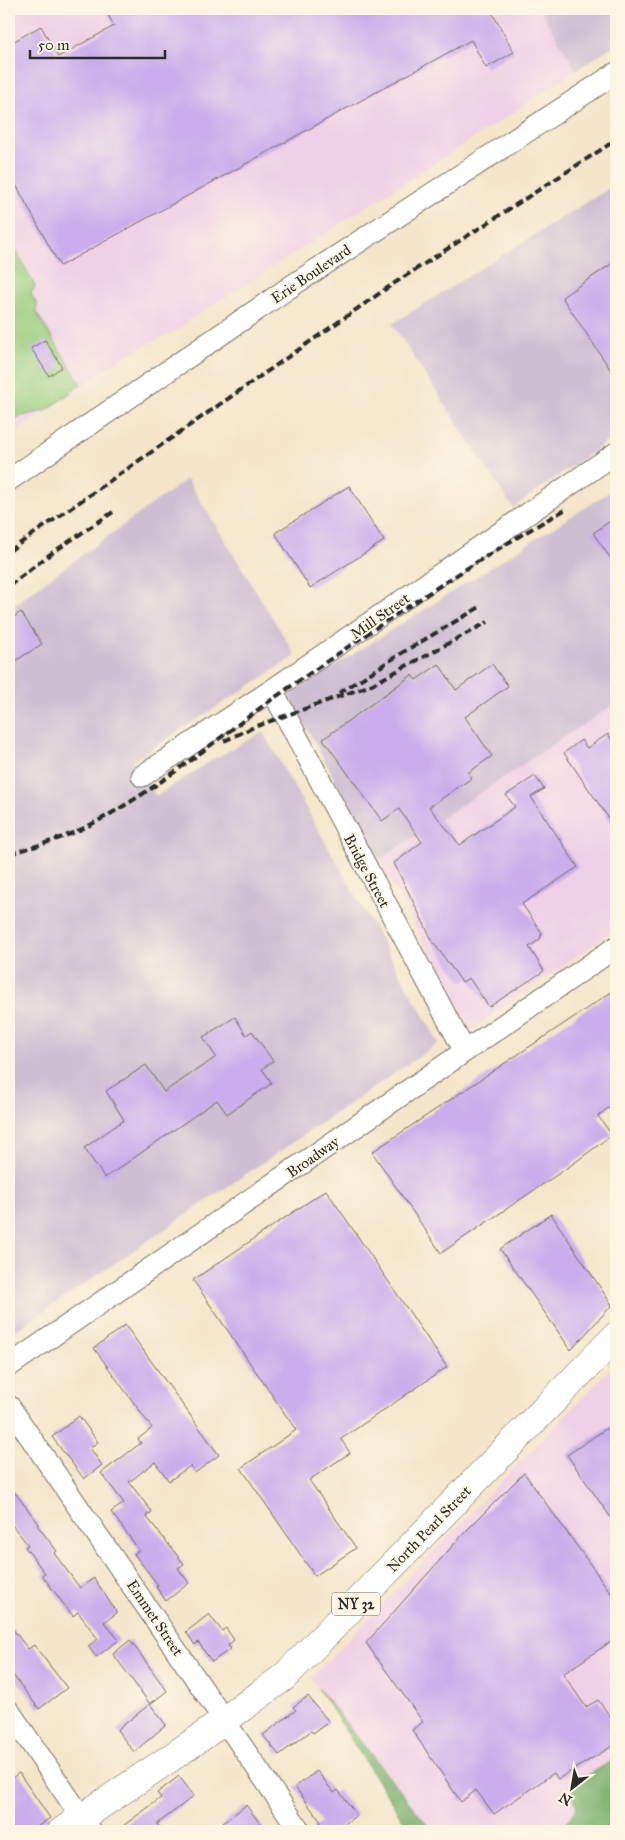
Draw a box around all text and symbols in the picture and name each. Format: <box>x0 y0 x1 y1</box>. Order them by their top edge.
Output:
scale bar <box>30 28 165 60</box>
text: 50 m <box>38 36 70 54</box>
street label: Erie Boulevard <box>268 240 355 307</box>
street label: Mill Street <box>347 589 414 643</box>
street label: Bridge Street <box>340 831 394 912</box>
street label: Broadway <box>283 1132 343 1182</box>
street label: North Pearl Street <box>383 1481 475 1576</box>
street label: Emmet Street <box>123 1577 187 1660</box>
road number: NY 32 <box>332 1592 380 1616</box>
north arrow <box>548 1762 598 1812</box>
text: N <box>556 1788 575 1809</box>

